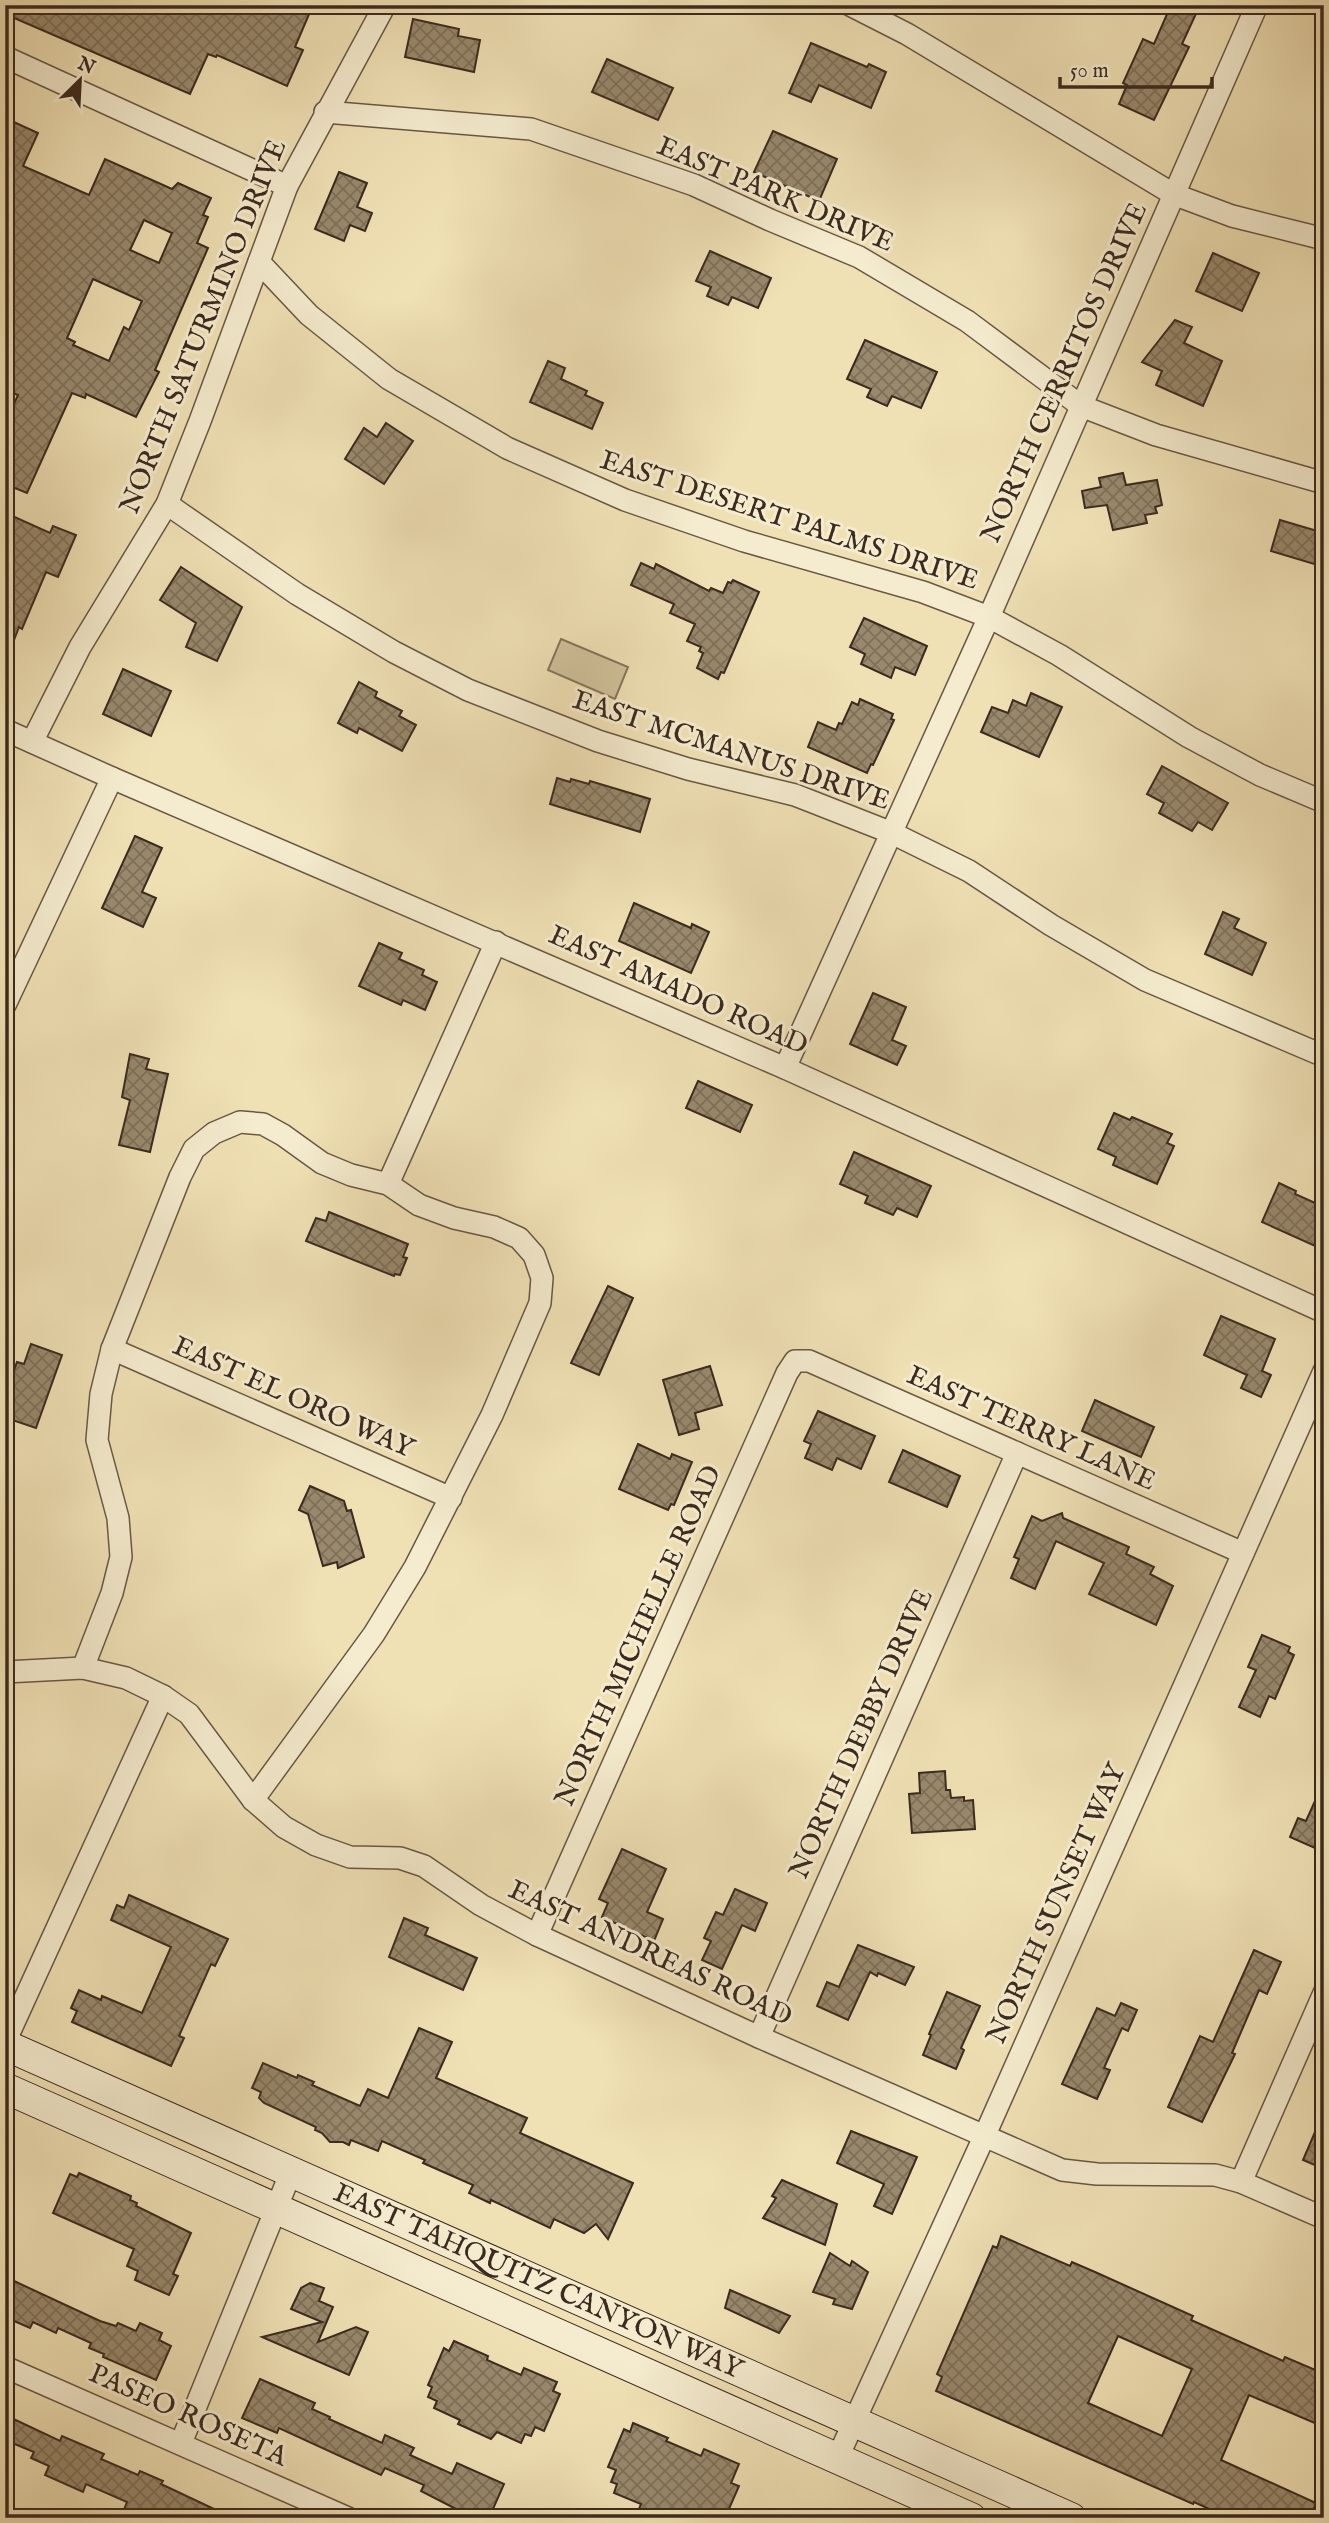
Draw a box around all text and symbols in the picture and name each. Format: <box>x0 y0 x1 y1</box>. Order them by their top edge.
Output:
north arrow <box>46 46 116 116</box>
scale bar <box>1060 46 1212 90</box>
text: N <box>73 52 99 81</box>
text: 50 m <box>1070 58 1109 85</box>
street label: EAST PARK DRIVE <box>651 129 899 261</box>
street label: NORTH SATURMINO DRIVE <box>113 135 295 519</box>
street label: NORTH CERRITOS DRIVE <box>974 197 1156 549</box>
street label: EAST DESERT PALMS DRIVE <box>595 443 983 599</box>
street label: EAST MCMANUS DRIVE <box>568 683 894 819</box>
street label: EAST AMADO ROAD <box>543 918 813 1064</box>
street label: EAST EL ORO WAY <box>167 1329 421 1468</box>
street label: EAST TERRY LANE <box>901 1358 1161 1500</box>
street label: NORTH MICHELLE ROAD <box>548 1460 730 1812</box>
street label: NORTH DEBBY DRIVE <box>782 1584 942 1884</box>
street label: NORTH SUNSET WAY <box>979 1757 1135 2050</box>
street label: EAST ANDREAS ROAD <box>503 1873 797 2035</box>
street label: EAST TAHQUITZ CANYON WAY <box>328 2175 750 2388</box>
street label: PASEO ROSETA <box>83 2357 294 2476</box>

